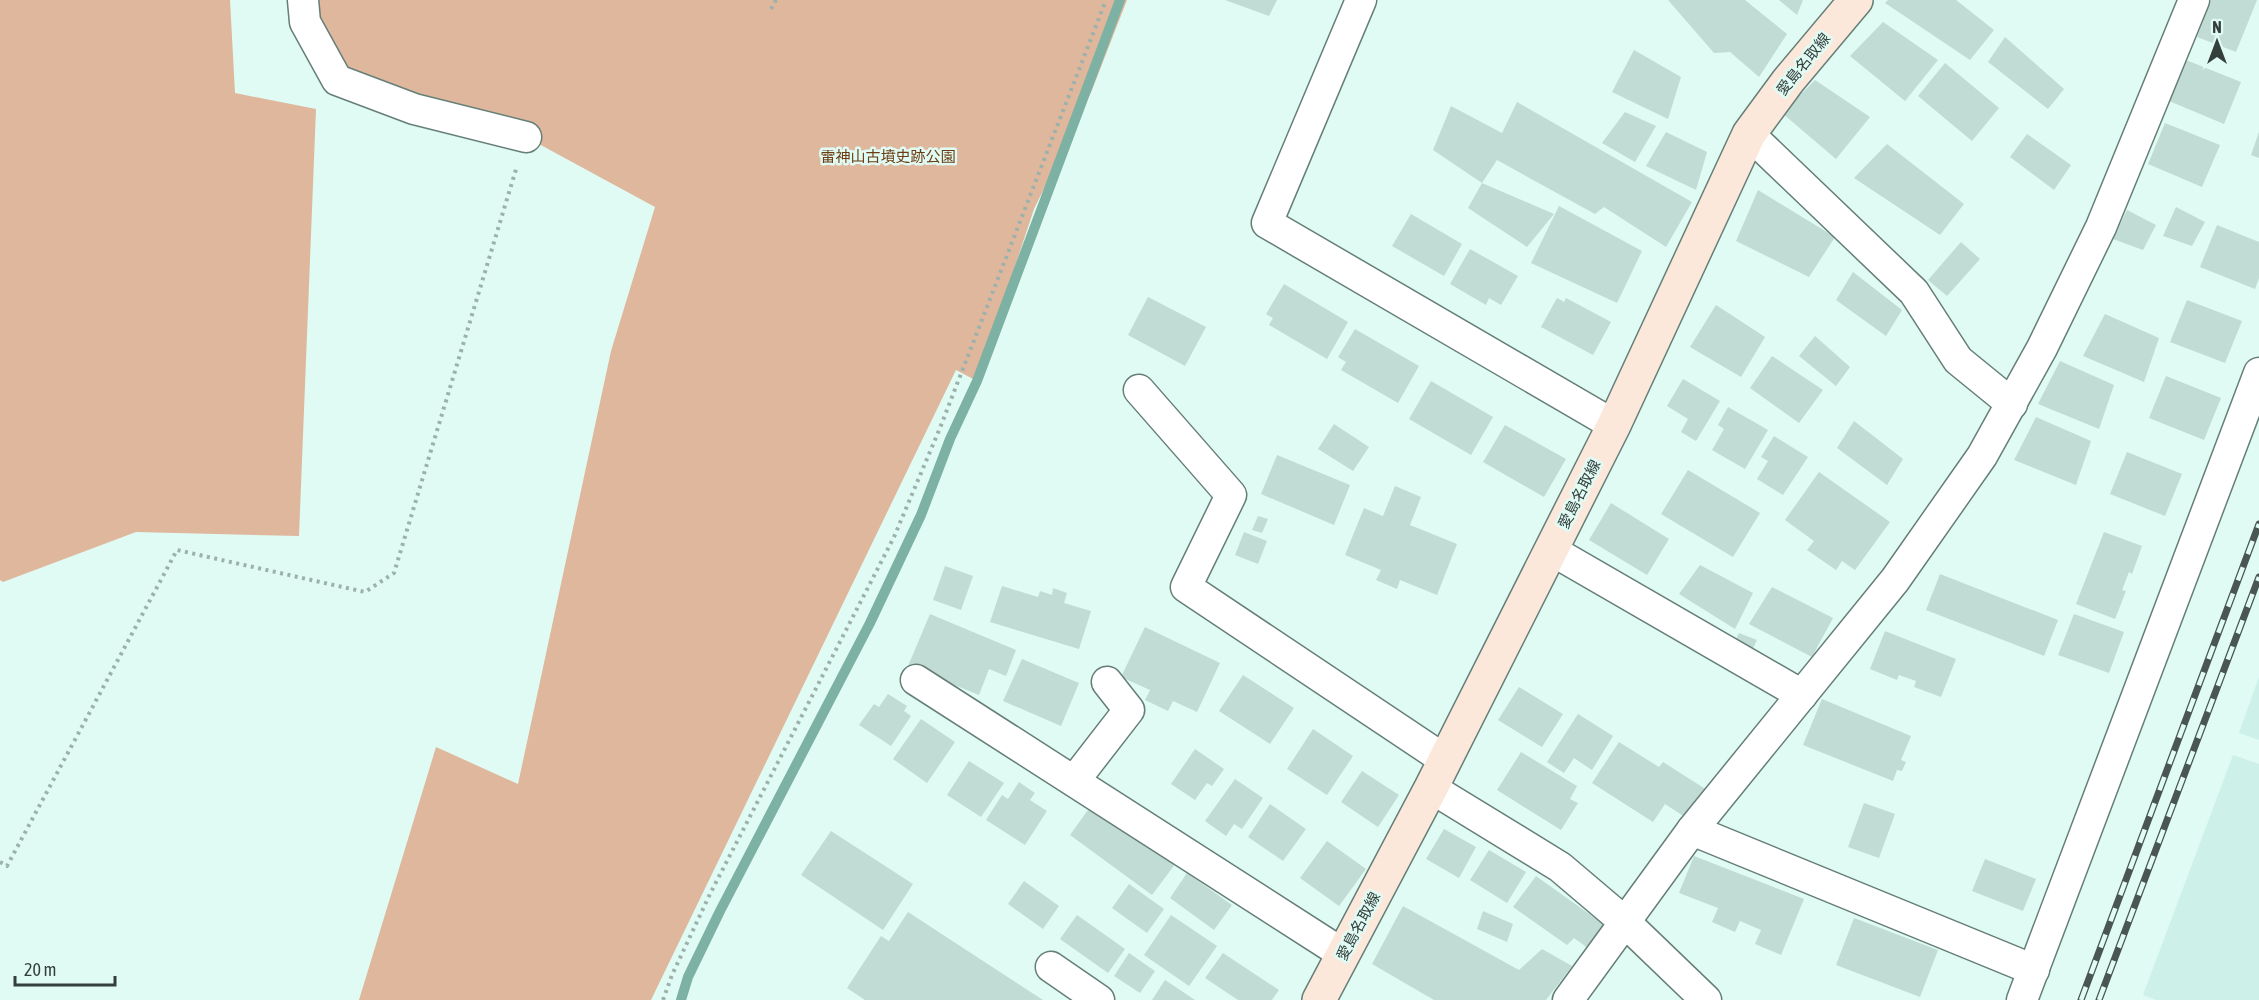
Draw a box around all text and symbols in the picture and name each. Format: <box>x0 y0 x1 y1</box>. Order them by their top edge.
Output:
north arrow <box>2187 12 2247 72</box>
text: N <box>2212 18 2222 36</box>
street label: 愛島名取線 <box>1773 30 1833 98</box>
park label: 雷神山古墳史跡公園 <box>820 148 956 165</box>
street label: 愛島名取線 <box>1554 457 1604 531</box>
street label: 愛島名取線 <box>1333 889 1383 963</box>
scale bar <box>15 949 116 987</box>
text: 20 m <box>24 959 56 980</box>

